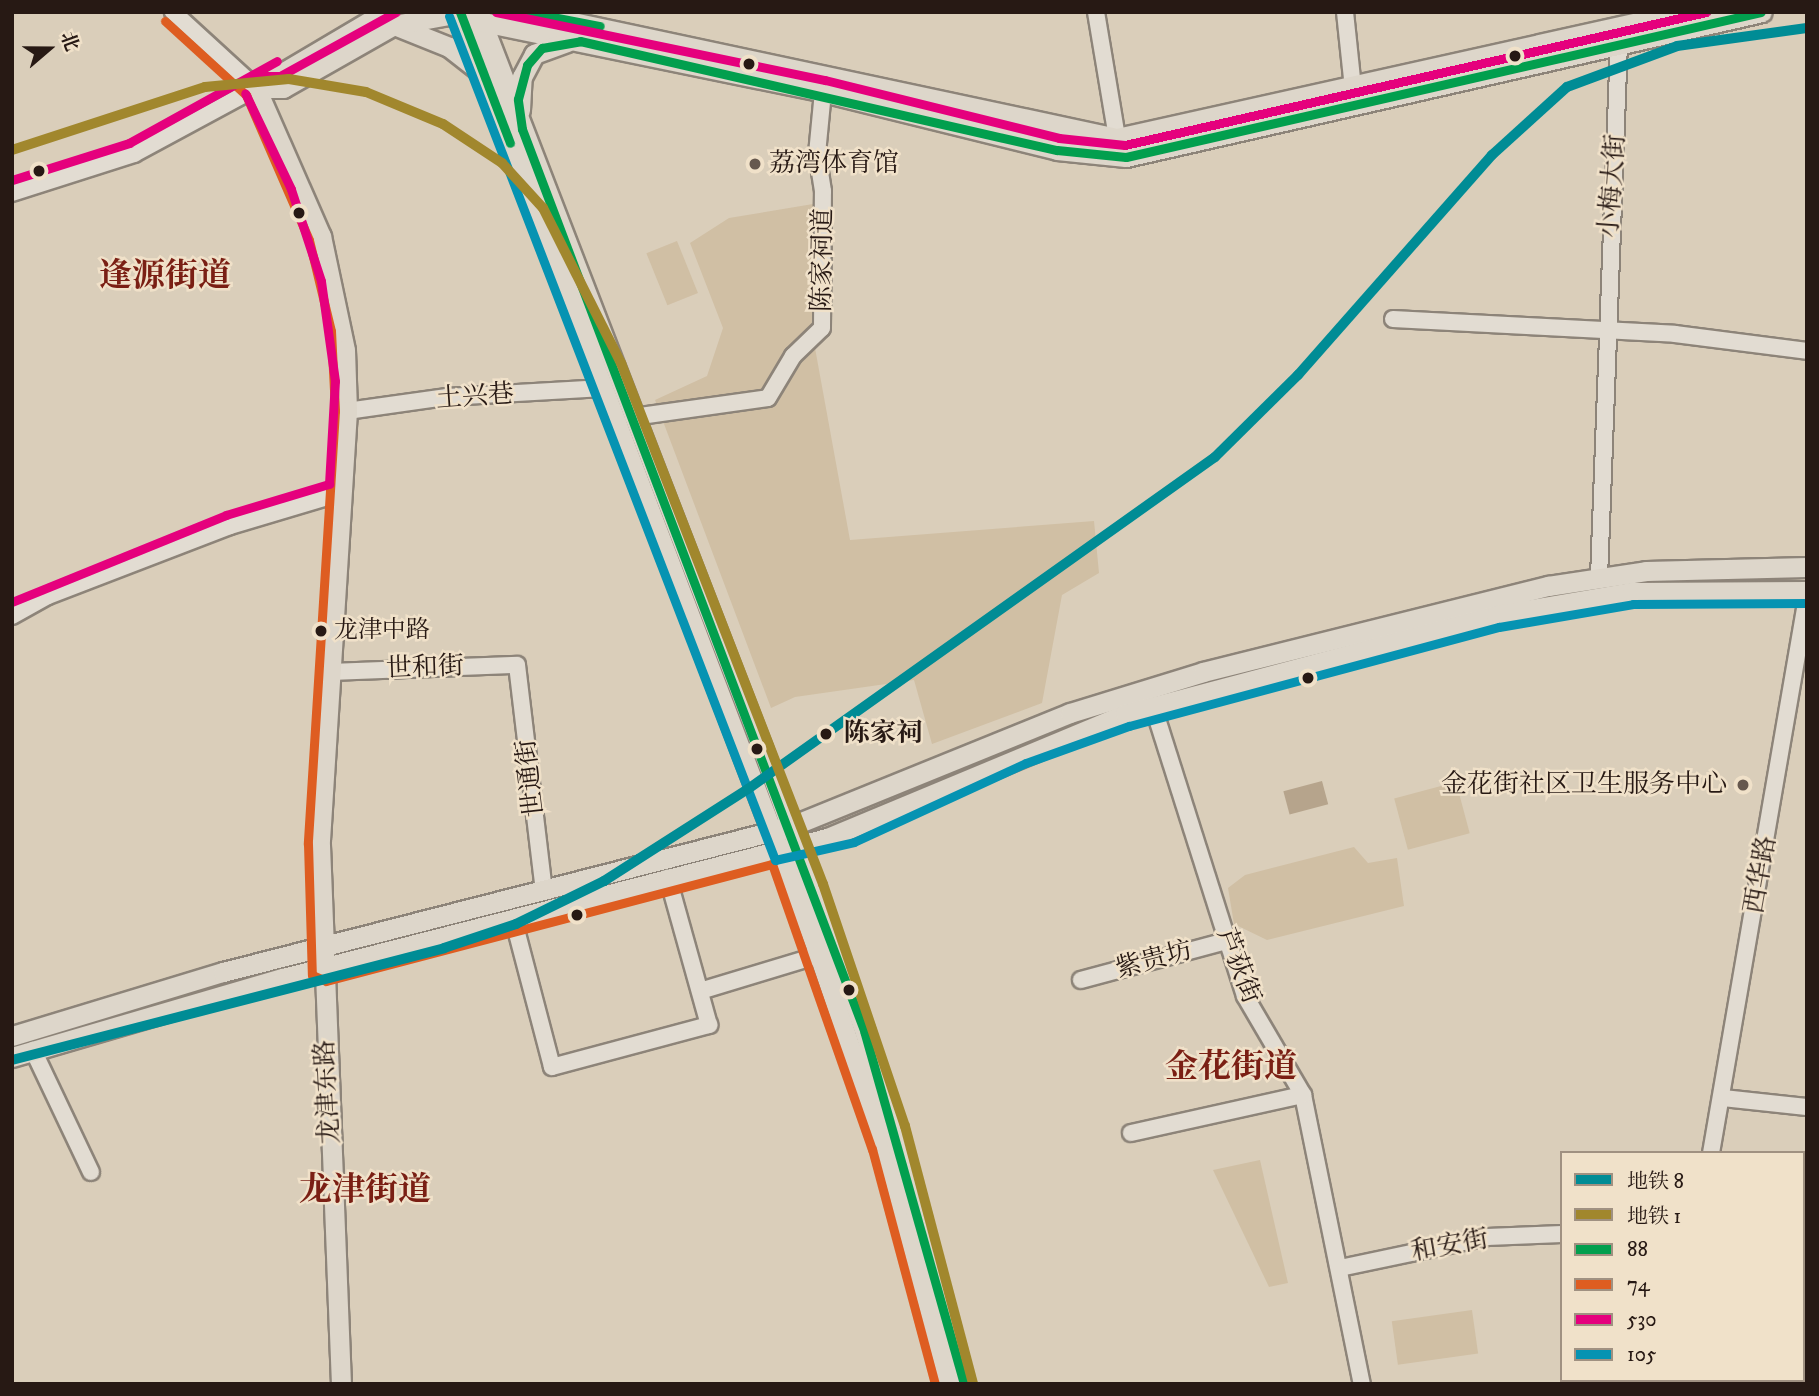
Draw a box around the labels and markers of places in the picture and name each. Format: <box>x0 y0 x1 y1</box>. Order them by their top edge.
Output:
unlabelled marker <box>1508 49 1522 63</box>
unlabelled marker <box>742 57 756 71</box>
place label: 荔湾体育馆 <box>769 148 899 180</box>
marker: 荔湾体育馆 <box>747 156 763 172</box>
unlabelled marker <box>32 164 46 178</box>
unlabelled marker <box>292 206 306 220</box>
place label: 龙津中路 <box>334 617 430 645</box>
marker: 龙津中路 <box>314 624 328 638</box>
unlabelled marker <box>1301 671 1315 685</box>
place label: 陈家祠 <box>844 718 922 750</box>
marker: 陈家祠 <box>815 723 837 745</box>
unlabelled marker <box>750 742 764 756</box>
place label: 金花街社区卫生服务中心 <box>1441 769 1727 801</box>
marker: 金花街社区卫生服务中心 <box>1733 775 1753 795</box>
unlabelled marker <box>570 908 584 922</box>
unlabelled marker <box>842 983 856 997</box>

